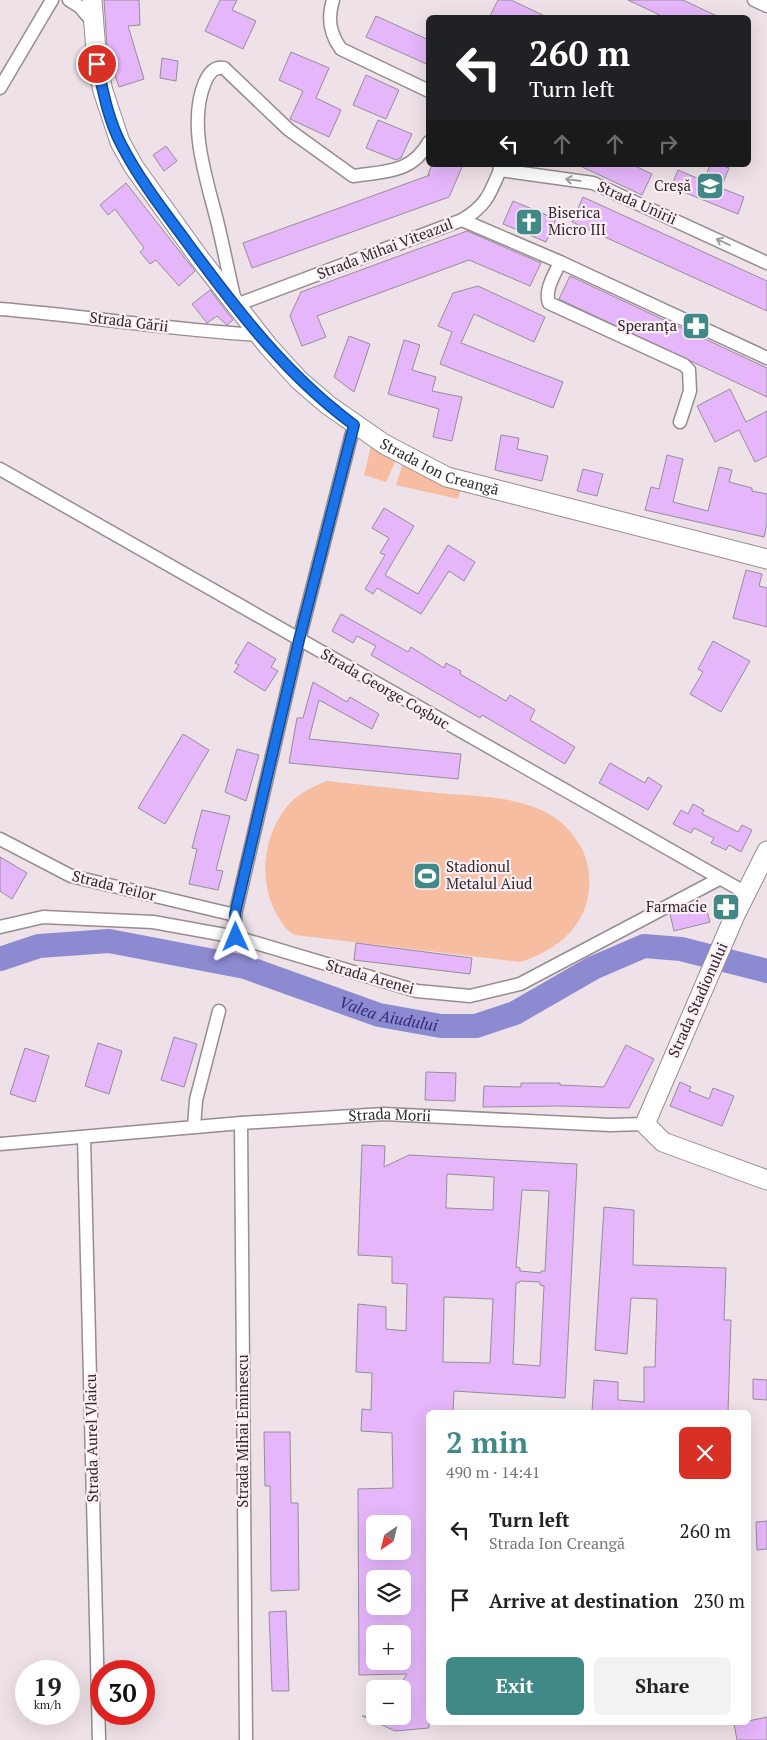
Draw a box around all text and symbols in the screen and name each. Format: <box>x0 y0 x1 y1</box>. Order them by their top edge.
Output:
text: 260 m <box>529 30 630 76</box>
icon: left <box>446 35 511 100</box>
pin <box>76 43 118 85</box>
icon: arrive <box>83 50 111 78</box>
text: Turn left <box>529 74 615 103</box>
icon: left <box>495 130 523 158</box>
icon: ahead <box>548 130 576 158</box>
icon: ahead <box>601 130 629 158</box>
icon: right <box>654 130 682 158</box>
school or university icon: Creșă <box>695 171 725 201</box>
one-way arrow <box>566 175 582 185</box>
place label: Creșă <box>654 175 691 195</box>
street label: Strada Unirii <box>595 176 680 228</box>
place label: Biserica Micro III <box>548 202 606 239</box>
church icon: Biserica Micro III <box>514 207 544 237</box>
street label: Strada Mihai Viteazul <box>314 213 455 283</box>
one-way arrow <box>716 237 731 247</box>
street label: Strada Gării <box>89 306 170 336</box>
pharmacy icon: Speranța <box>681 311 711 341</box>
place label: Speranța <box>618 315 677 335</box>
street label: Strada Ion Creangă <box>377 433 502 499</box>
street label: Strada George Coșbuc <box>318 643 453 733</box>
place label: Stadionul Metalul Aiud <box>446 856 532 893</box>
sports icon: Stadionul Metalul Aiud <box>412 861 442 891</box>
street label: Strada Teilor <box>70 865 158 905</box>
pharmacy icon: Farmacie <box>711 892 741 922</box>
place label: Farmacie <box>646 896 707 916</box>
position arrow <box>209 910 261 962</box>
street label: Strada Stadionului <box>663 939 731 1060</box>
street label: Strada Arenei <box>324 954 417 998</box>
water label: Valea Aiudului <box>336 991 440 1036</box>
street label: Strada Morii <box>348 1103 432 1125</box>
street label: Strada Mihai Eminescu <box>232 1354 252 1508</box>
street label: Strada Aurel Vlaicu <box>80 1373 102 1502</box>
text: 2 min <box>446 1422 528 1462</box>
button: close <box>679 1427 731 1479</box>
text: 490 m · 14:41 <box>446 1461 540 1483</box>
text: Turn left <box>489 1507 570 1532</box>
north arrow <box>366 1515 411 1560</box>
map controls <box>366 1515 411 1725</box>
icon: left <box>446 1516 474 1544</box>
text: 260 m <box>680 1518 731 1543</box>
text: Strada Ion Creangă <box>489 1532 625 1554</box>
button: layers <box>366 1570 411 1615</box>
icon: arrive <box>446 1586 474 1614</box>
text: Arrive at destination <box>489 1588 678 1613</box>
text: 230 m <box>693 1588 745 1613</box>
button: + <box>366 1625 411 1670</box>
button: Exit <box>446 1657 584 1715</box>
button: Share <box>594 1657 731 1715</box>
speed limit sign: 30 <box>90 1660 155 1725</box>
text: 19 <box>33 1670 62 1703</box>
button: − <box>366 1680 411 1725</box>
text: km/h <box>34 1697 61 1712</box>

